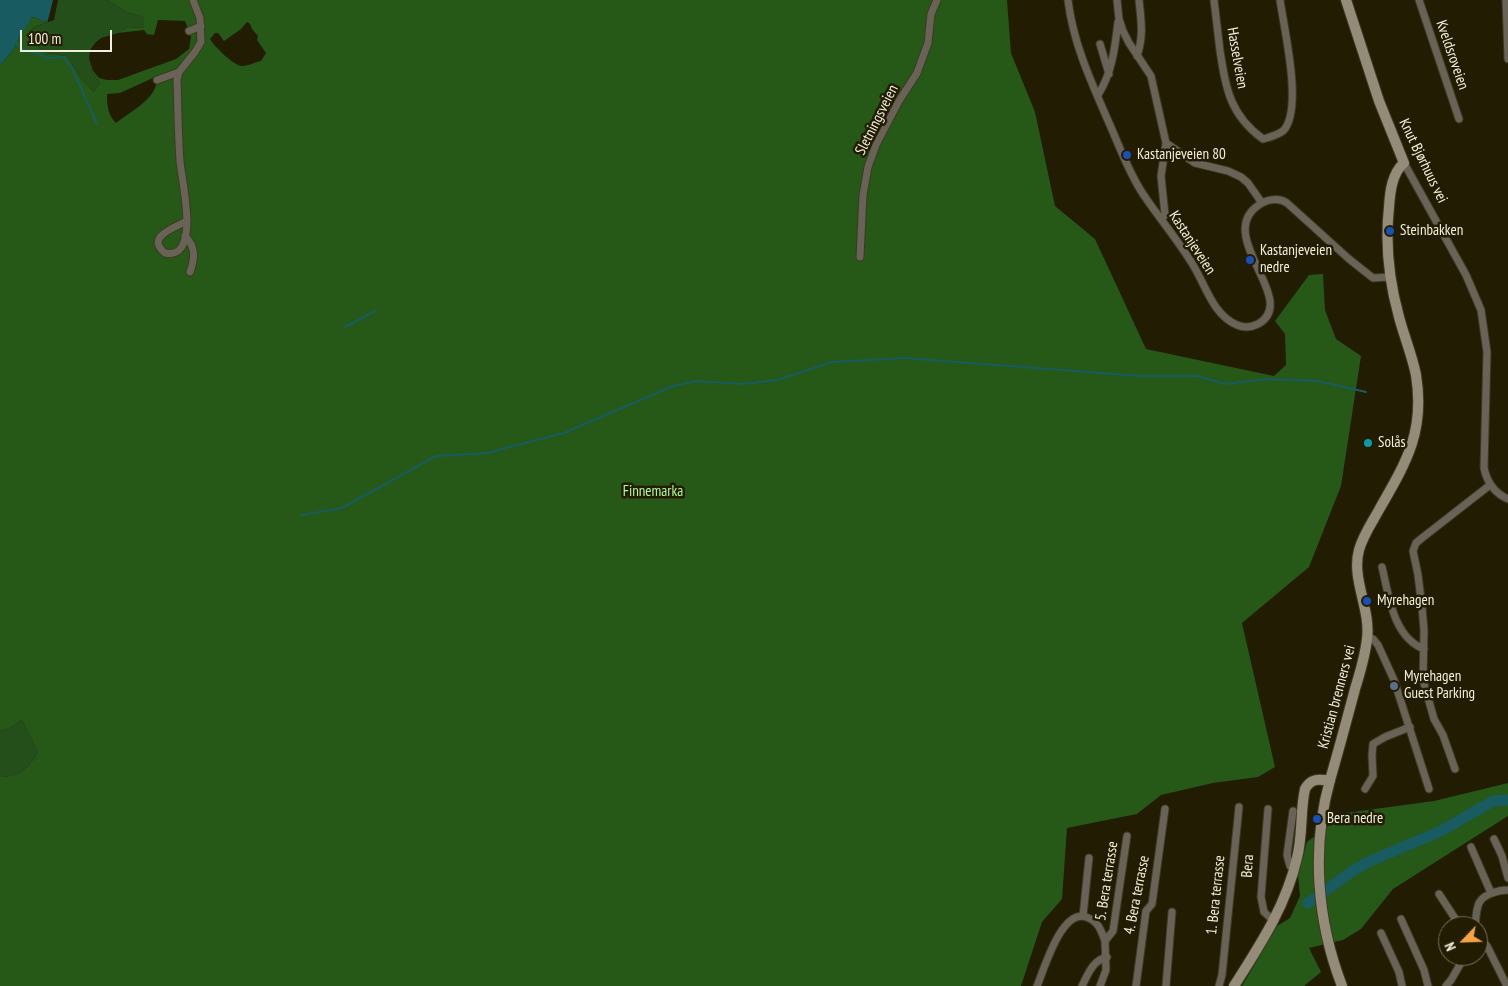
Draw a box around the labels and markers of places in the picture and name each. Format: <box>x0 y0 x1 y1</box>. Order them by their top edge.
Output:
place label: Kastanjeveien 80 <box>1137 146 1226 164</box>
marker: Kastanjeveien 80 <box>1121 149 1133 161</box>
place label: Steinbakken <box>1400 222 1463 240</box>
marker: Steinbakken <box>1384 225 1396 237</box>
place label: Kastanjeveien nedre <box>1260 242 1332 277</box>
marker: Kastanjeveien nedre <box>1244 254 1256 266</box>
place label: Solås <box>1378 434 1405 452</box>
marker: Solås <box>1362 437 1374 449</box>
place label: Myrehagen <box>1377 592 1434 610</box>
marker: Myrehagen <box>1361 595 1373 607</box>
place label: Myrehagen Guest Parking <box>1404 668 1475 703</box>
marker: Myrehagen Guest Parking <box>1388 680 1400 692</box>
place label: Bera nedre <box>1327 810 1383 828</box>
marker: Bera nedre <box>1311 813 1323 825</box>

